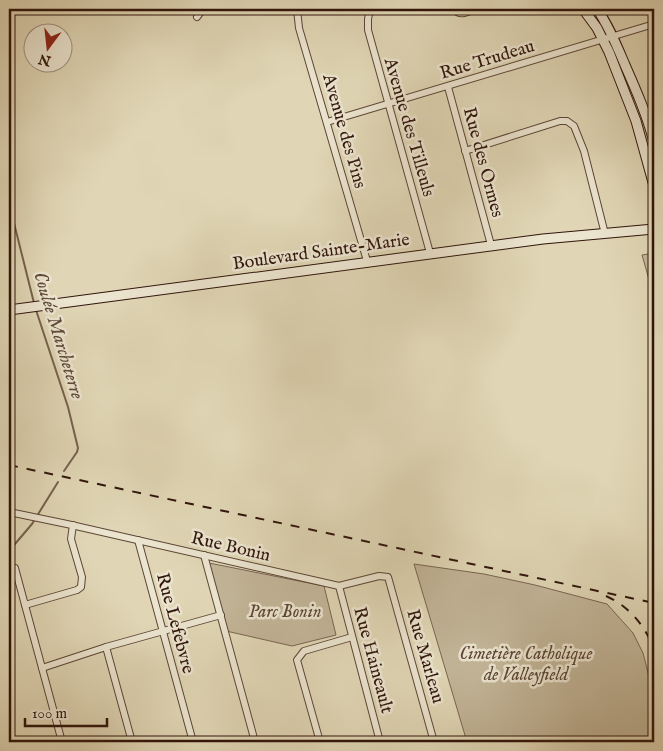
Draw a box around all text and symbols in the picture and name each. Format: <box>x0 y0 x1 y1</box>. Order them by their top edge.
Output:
north arrow <box>22 22 72 72</box>
street label: Rue Trudeau <box>437 35 538 86</box>
text: N <box>37 49 54 70</box>
street label: Avenue des Tilleuls <box>377 54 439 200</box>
street label: Avenue des Pins <box>316 70 371 191</box>
street label: Rue des Ormes <box>457 105 508 220</box>
street label: Boulevard Sainte-Marie <box>231 229 411 276</box>
water label: Coulée Marcheterre <box>27 269 89 403</box>
street label: Rue Bonin <box>189 527 273 568</box>
street label: Rue Lefebvre <box>150 571 199 676</box>
park label: Parc Bonin <box>249 601 321 624</box>
street label: Rue Haineault <box>347 605 398 716</box>
street label: Rue Marleau <box>400 607 449 706</box>
park label: Cimetière Catholique de Valleyfield <box>459 643 593 687</box>
scale bar <box>25 696 108 728</box>
text: 100 m <box>32 704 68 723</box>

